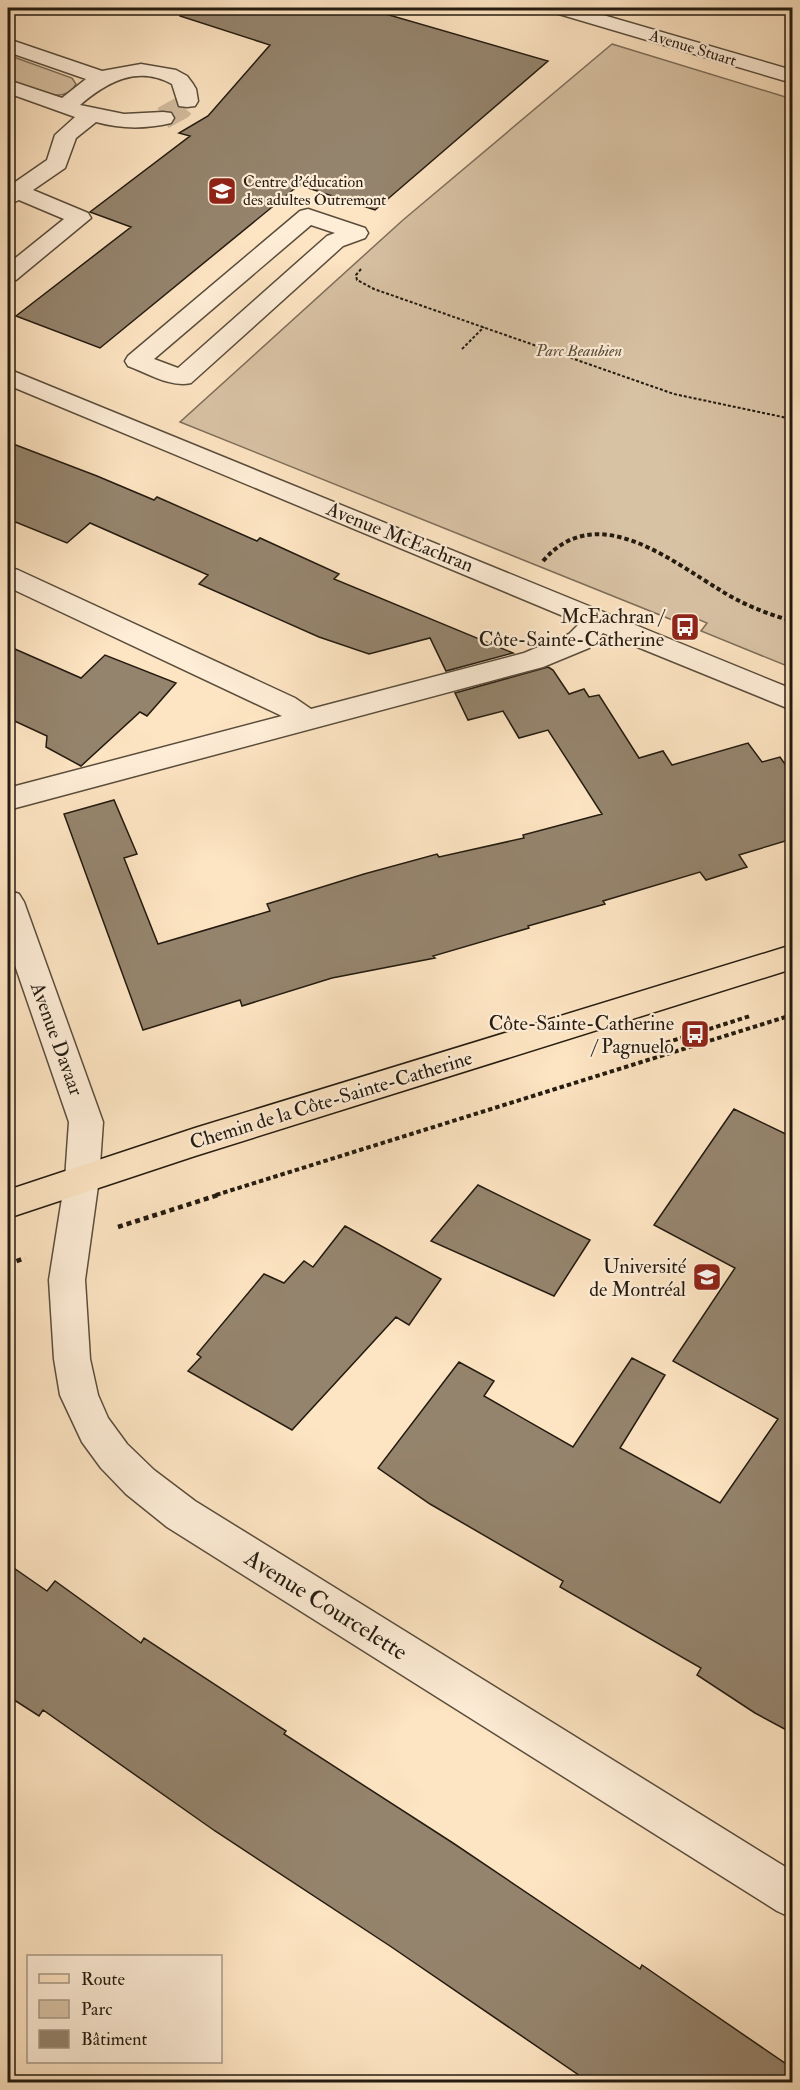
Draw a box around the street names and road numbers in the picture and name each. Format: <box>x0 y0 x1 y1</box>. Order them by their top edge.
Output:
street label: Avenue Stuart <box>646 25 739 71</box>
street label: Avenue McEachran <box>322 496 477 578</box>
street label: Avenue Davaar <box>25 978 89 1100</box>
street label: Chemin de la Côte-Sainte-Catherine <box>187 1045 475 1155</box>
street label: Avenue Courcelette <box>238 1542 413 1668</box>

